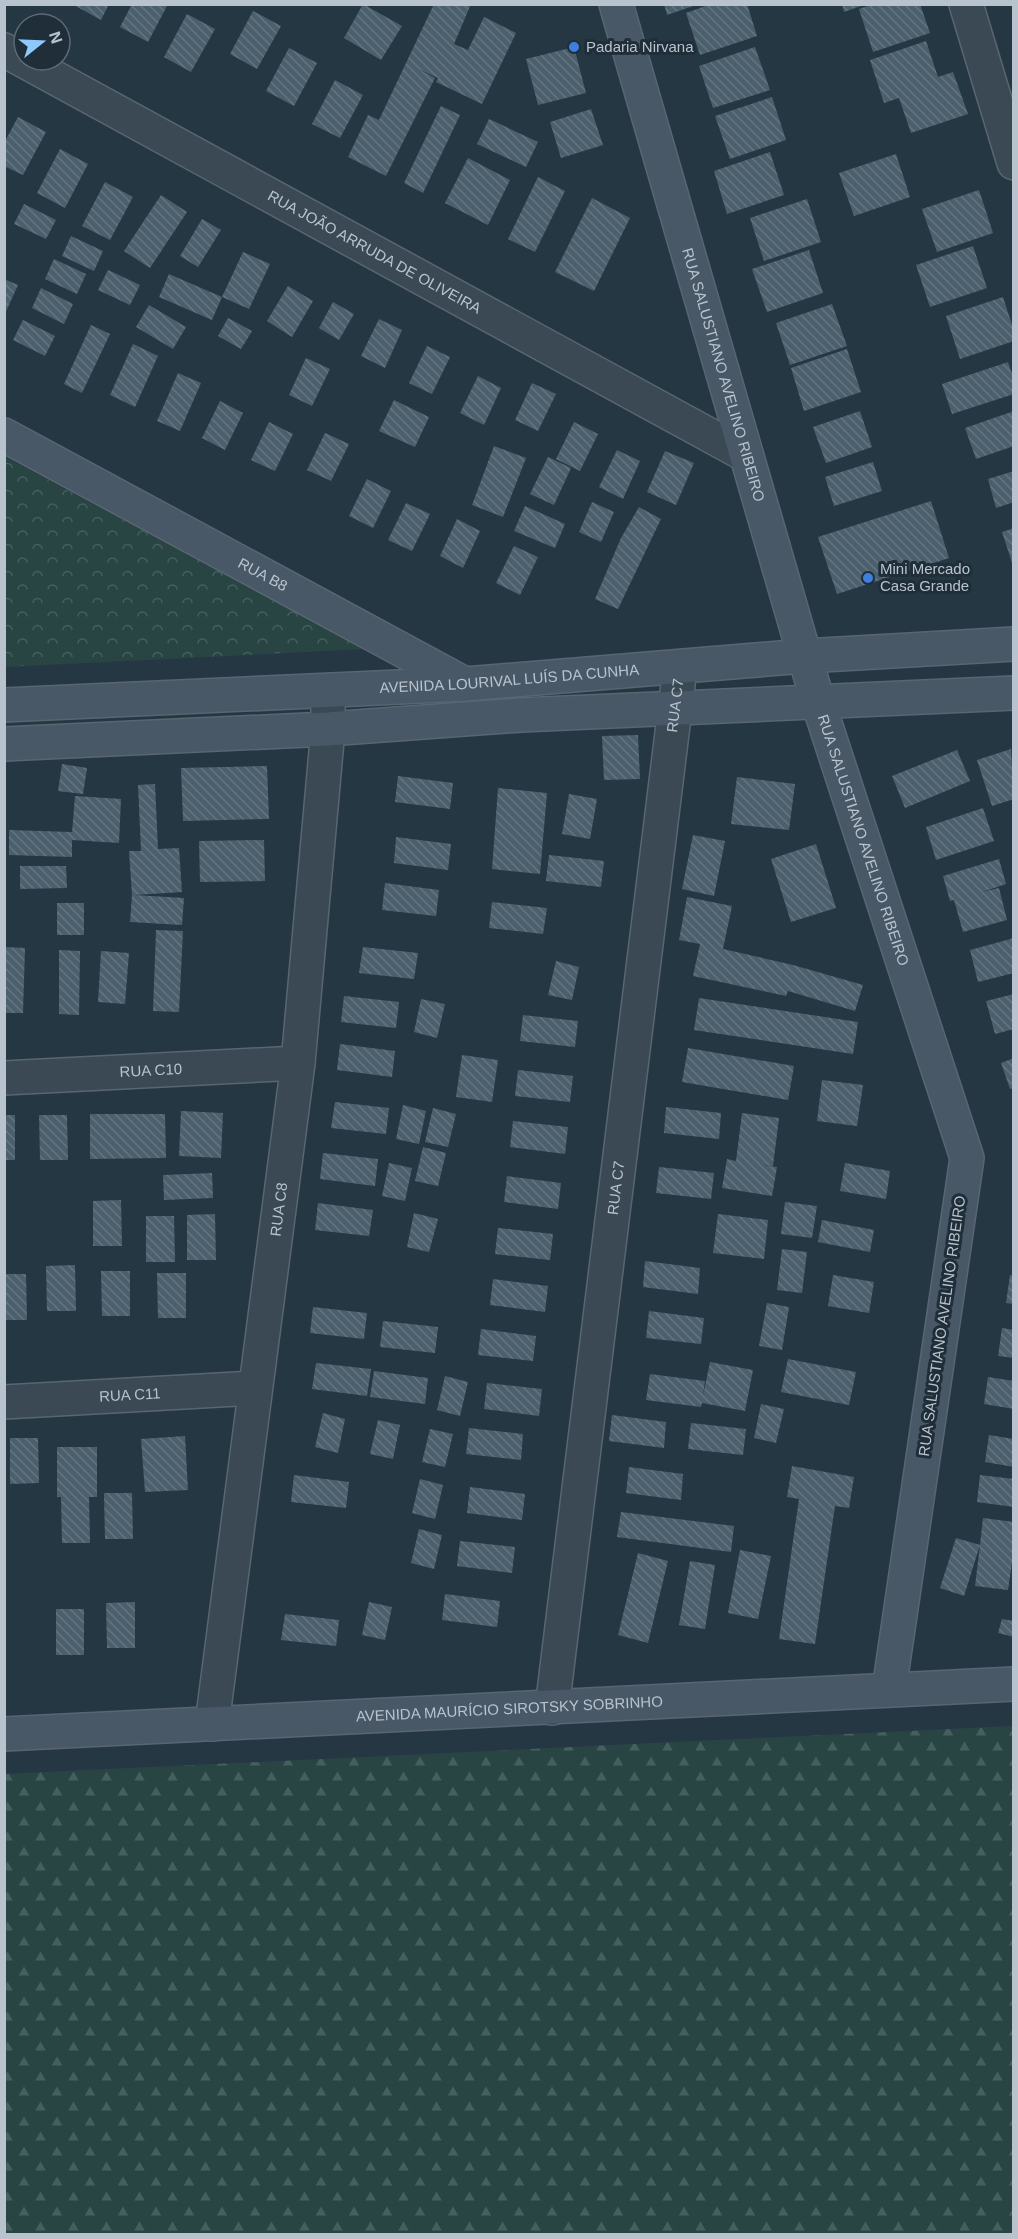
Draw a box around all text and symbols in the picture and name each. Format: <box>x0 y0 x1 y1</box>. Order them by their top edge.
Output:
north arrow <box>12 12 72 72</box>
text: N <box>46 29 66 46</box>
place label: Padaria Nirvana <box>586 38 694 55</box>
marker: Padaria Nirvana <box>567 40 581 54</box>
street label: RUA JOÃO ARRUDA DE OLIVEIRA <box>265 187 484 317</box>
street label: RUA SALUSTIANO AVELINO RIBEIRO <box>679 246 769 504</box>
street label: RUA B8 <box>235 554 290 594</box>
place label: Mini Mercado Casa Grande <box>880 560 970 594</box>
marker: Mini Mercado Casa Grande <box>861 571 875 585</box>
street label: AVENIDA LOURIVAL LUÍS DA CUNHA <box>379 661 640 696</box>
street label: RUA C7 <box>663 678 687 733</box>
street label: RUA SALUSTIANO AVELINO RIBEIRO <box>815 712 913 968</box>
street label: RUA C10 <box>119 1060 182 1080</box>
street label: RUA C7 <box>604 1160 627 1216</box>
street label: RUA C8 <box>267 1181 290 1237</box>
street label: RUA SALUSTIANO AVELINO RIBEIRO <box>915 1194 968 1457</box>
street label: RUA C11 <box>99 1384 161 1405</box>
street label: AVENIDA MAURÍCIO SIROTSKY SOBRINHO <box>355 1692 663 1725</box>

